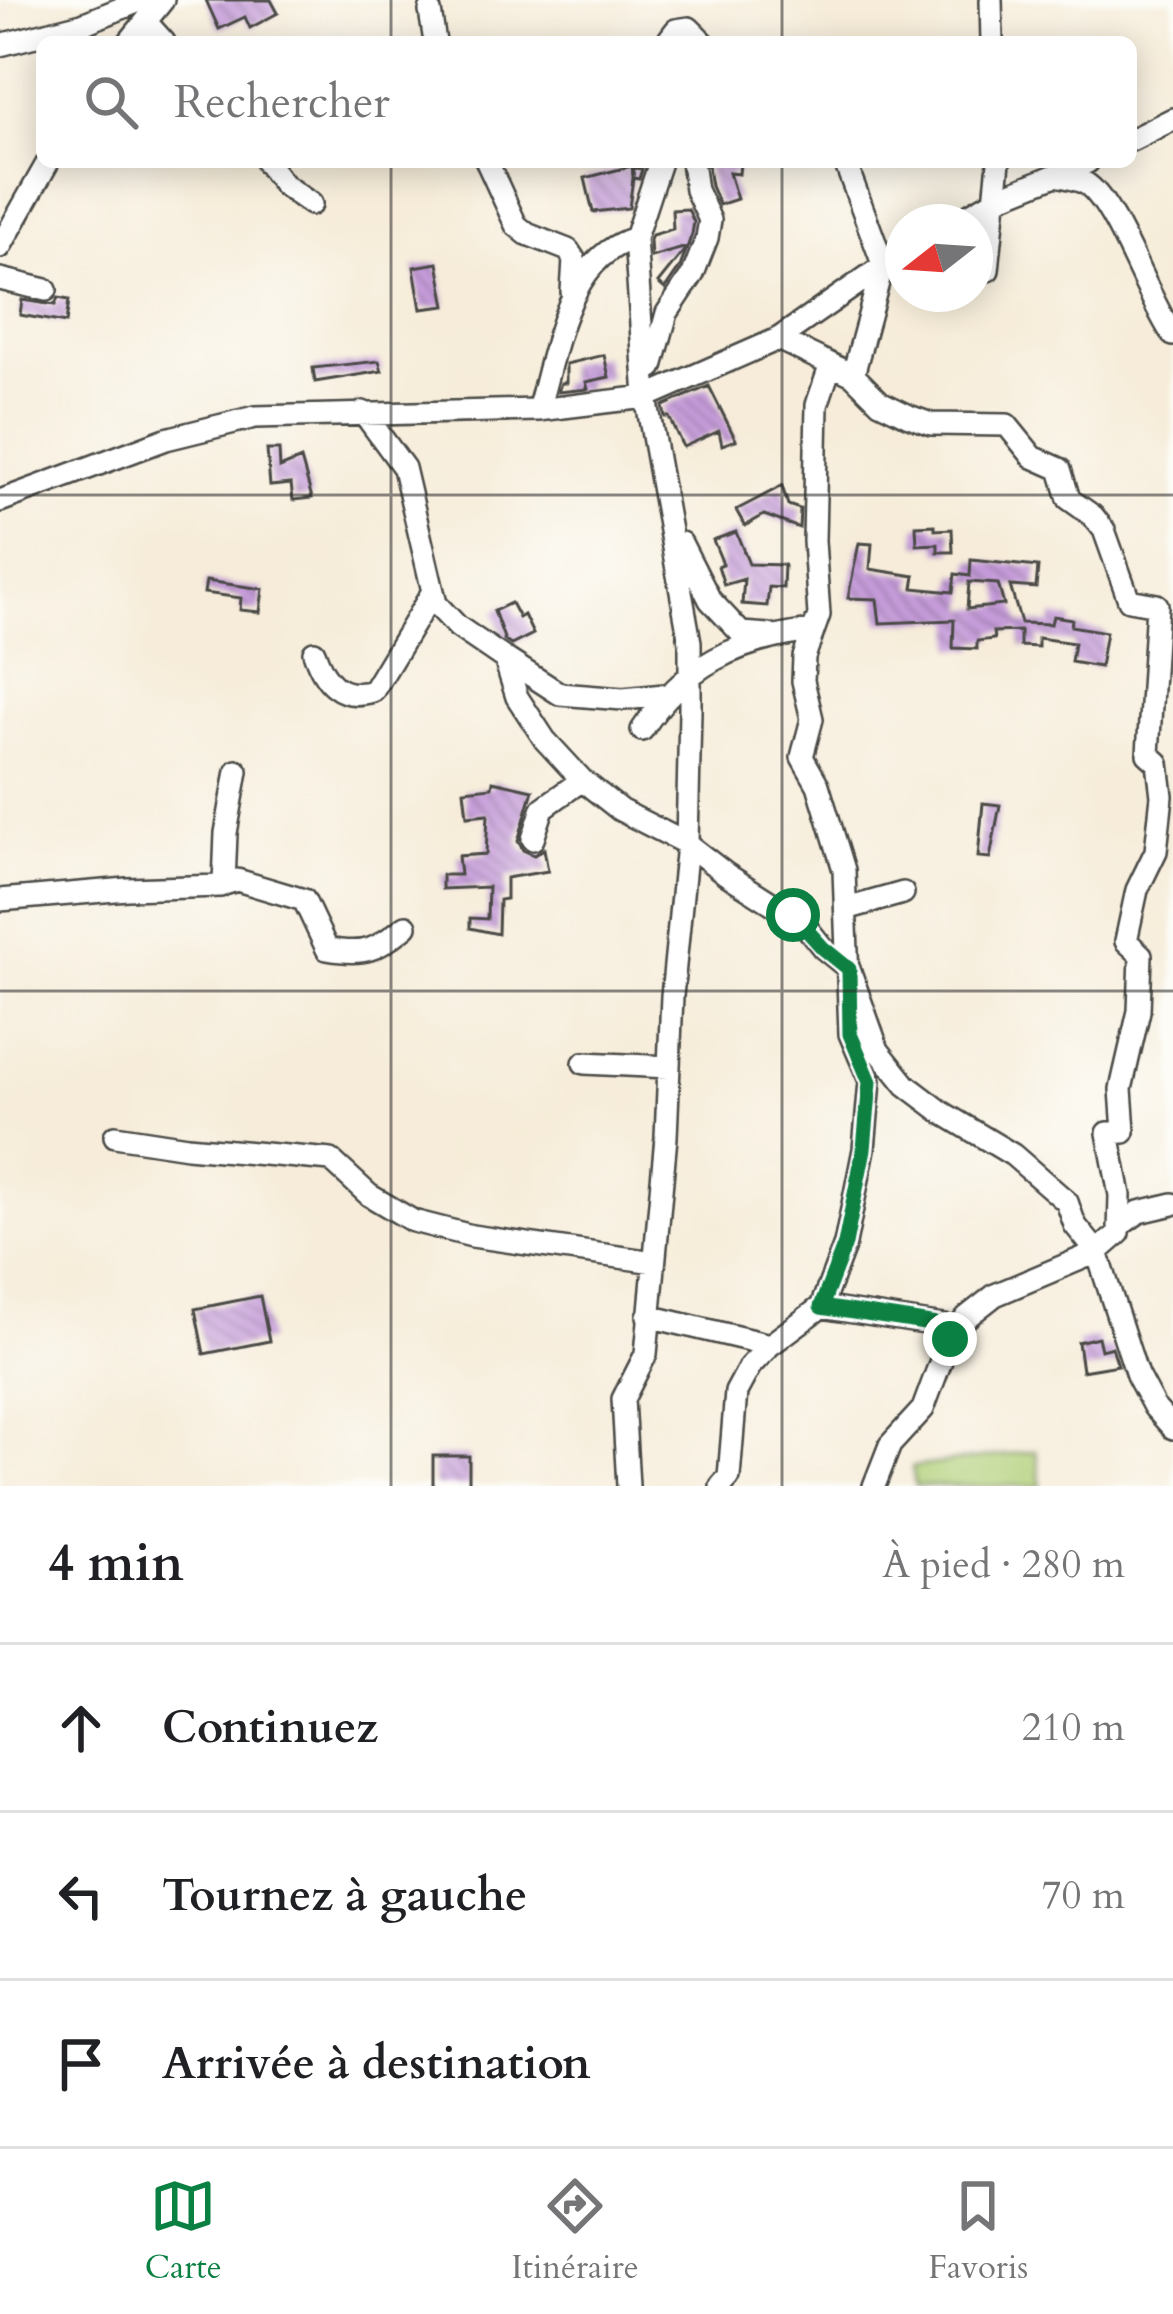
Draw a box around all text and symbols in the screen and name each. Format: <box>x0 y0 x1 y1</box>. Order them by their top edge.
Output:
search box <box>36 36 1137 168</box>
icon: search <box>78 69 144 135</box>
text: Rechercher <box>174 72 390 133</box>
north arrow <box>885 204 993 312</box>
route start <box>766 888 820 942</box>
route end <box>923 1312 977 1366</box>
text: 4 min <box>48 1529 184 1599</box>
text: À pied · 280 m <box>882 1538 1125 1591</box>
icon: ahead <box>48 1695 114 1761</box>
text: Continuez <box>162 1697 378 1758</box>
text: 210 m <box>1022 1701 1125 1754</box>
icon: left <box>48 1863 114 1929</box>
text: Tournez à gauche <box>162 1865 527 1926</box>
text: 70 m <box>1042 1869 1125 1922</box>
icon: arrive <box>48 2031 114 2097</box>
text: Arrivée à destination <box>162 2033 591 2094</box>
tab: Carte <box>145 2173 222 2290</box>
tab: Itinéraire <box>511 2173 639 2290</box>
tab: Favoris <box>928 2173 1028 2290</box>

